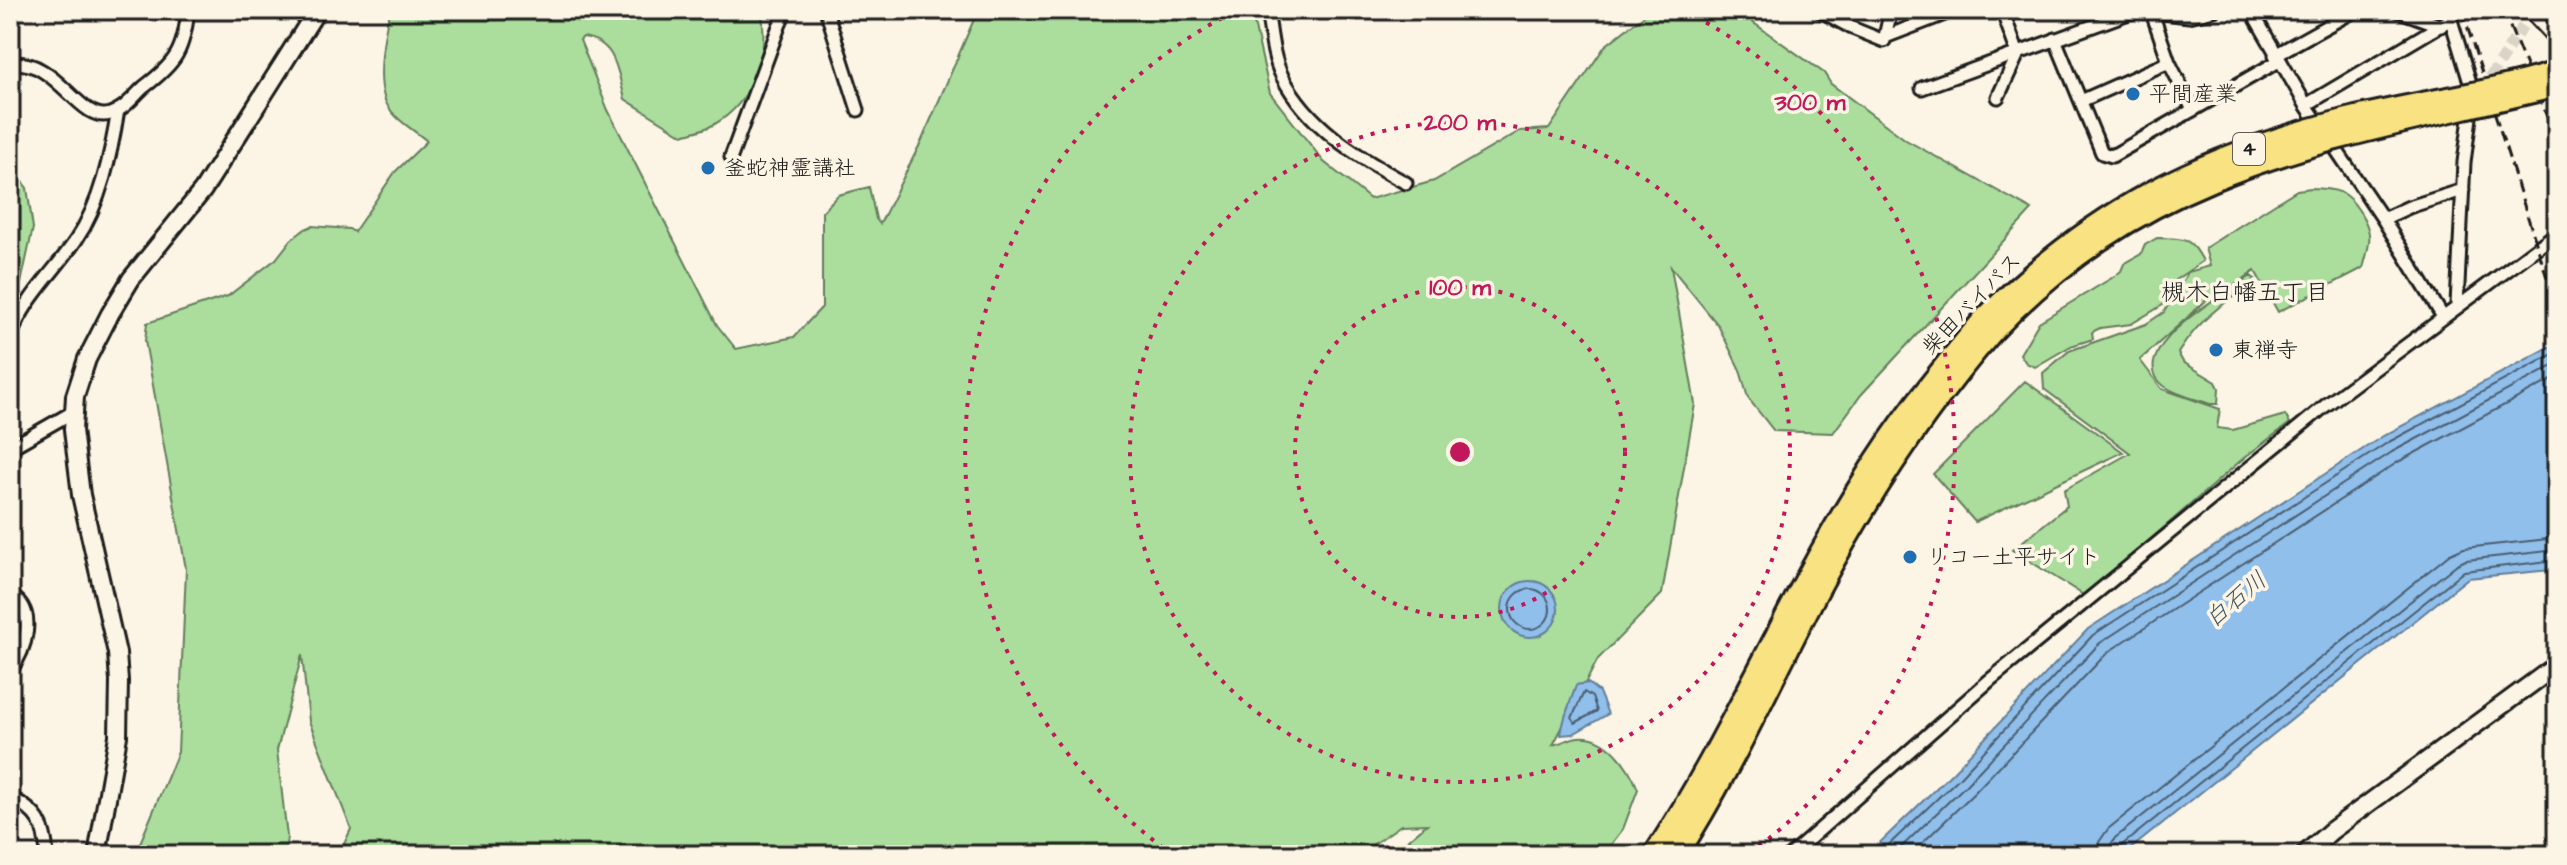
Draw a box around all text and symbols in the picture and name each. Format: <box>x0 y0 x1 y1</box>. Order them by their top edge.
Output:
place label: 平間産業 <box>2149 79 2237 110</box>
marker: 平間産業 <box>2124 85 2142 103</box>
text: 300 m <box>1774 86 1846 120</box>
text: 200 m <box>1423 106 1496 140</box>
road number: 4 <box>2233 133 2265 165</box>
place label: 釜蛇神霊講社 <box>724 153 856 184</box>
marker: 釜蛇神霊講社 <box>699 159 717 177</box>
street label: 柴田バイパス <box>1915 246 2029 362</box>
text: 100 m <box>1429 271 1491 305</box>
district label: 槻木白幡五丁目 <box>2161 276 2329 310</box>
place label: 東禅寺 <box>2232 335 2298 366</box>
marker: 東禅寺 <box>2207 341 2225 359</box>
centre of rings <box>1446 438 1474 466</box>
place label: リコー土平サイト <box>1926 542 2101 573</box>
marker: リコー土平サイト <box>1901 548 1919 566</box>
water label: 白石川 <box>2197 564 2275 636</box>

